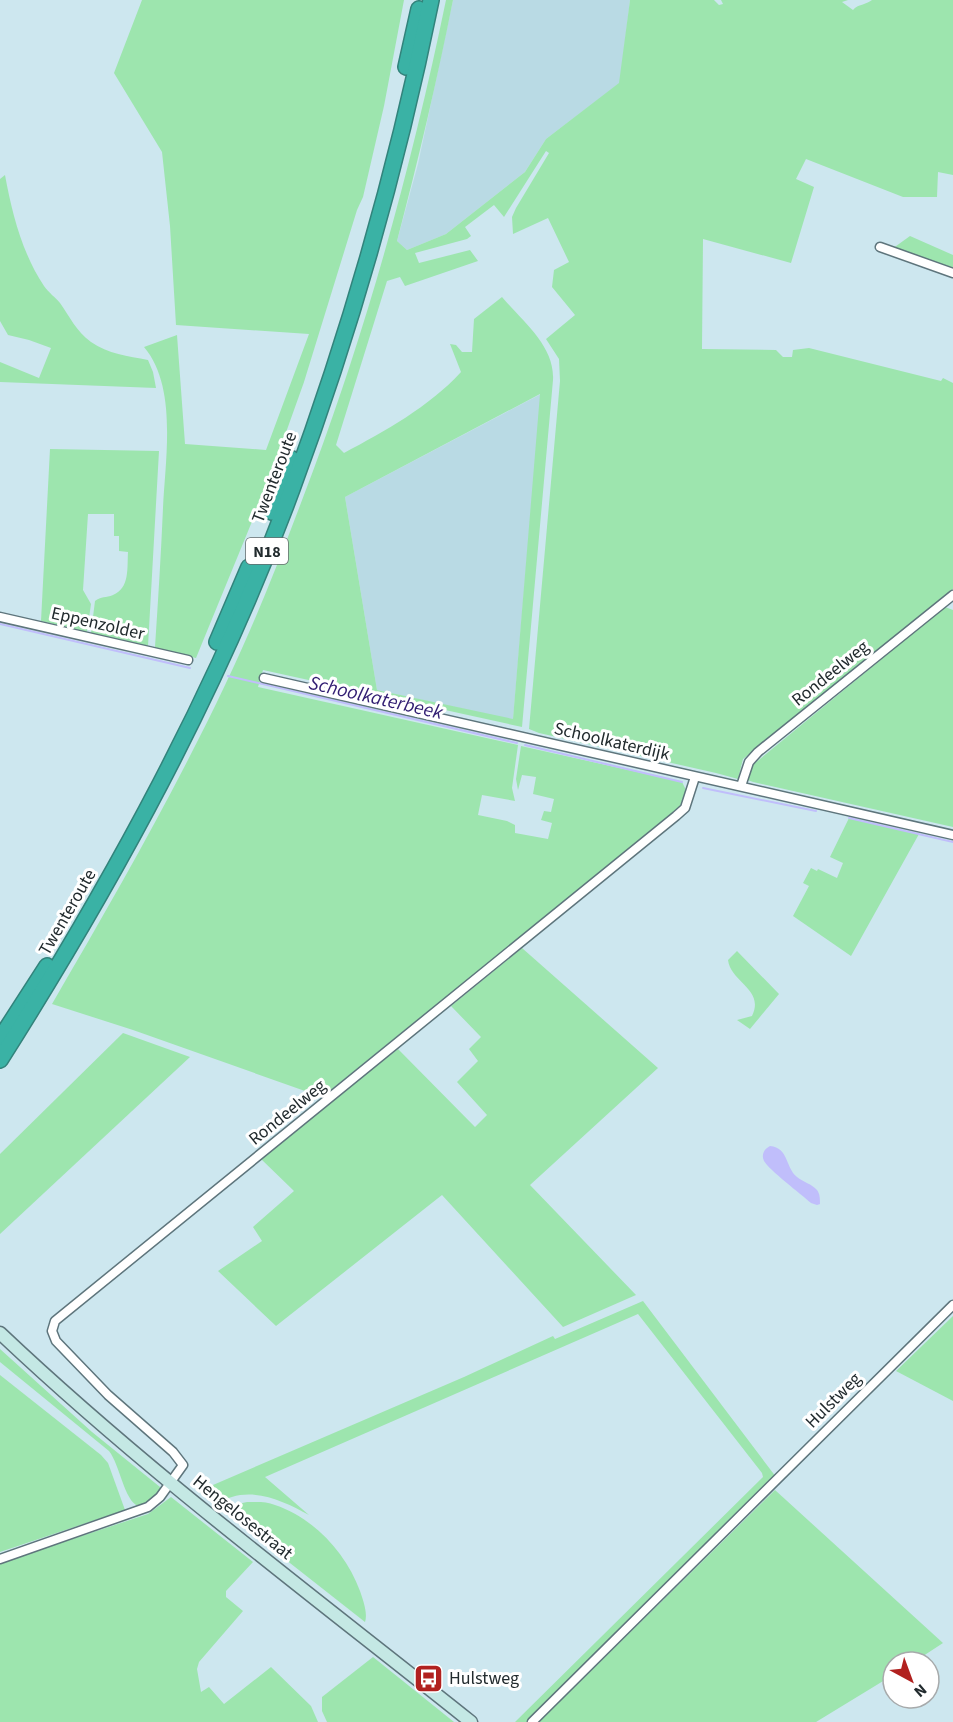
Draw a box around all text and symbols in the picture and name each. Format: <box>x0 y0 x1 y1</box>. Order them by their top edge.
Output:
street label: Twenteroute <box>246 428 303 526</box>
road number: N18 <box>246 538 288 564</box>
street label: Eppenzolder <box>49 601 148 647</box>
street label: Rondeelweg <box>786 634 874 712</box>
water label: Schoolkaterbeek <box>306 669 446 727</box>
street label: Schoolkaterdijk <box>552 716 672 767</box>
street label: Twenteroute <box>33 864 102 960</box>
street label: Rondeelweg <box>243 1073 331 1151</box>
street label: Hulstweg <box>800 1367 867 1434</box>
street label: Hengelosestraat <box>187 1469 298 1566</box>
north arrow <box>881 1650 941 1710</box>
bus stop icon: Hulstweg <box>412 1662 444 1694</box>
place label: Hulstweg <box>449 1666 519 1691</box>
text: N <box>909 1679 931 1702</box>

